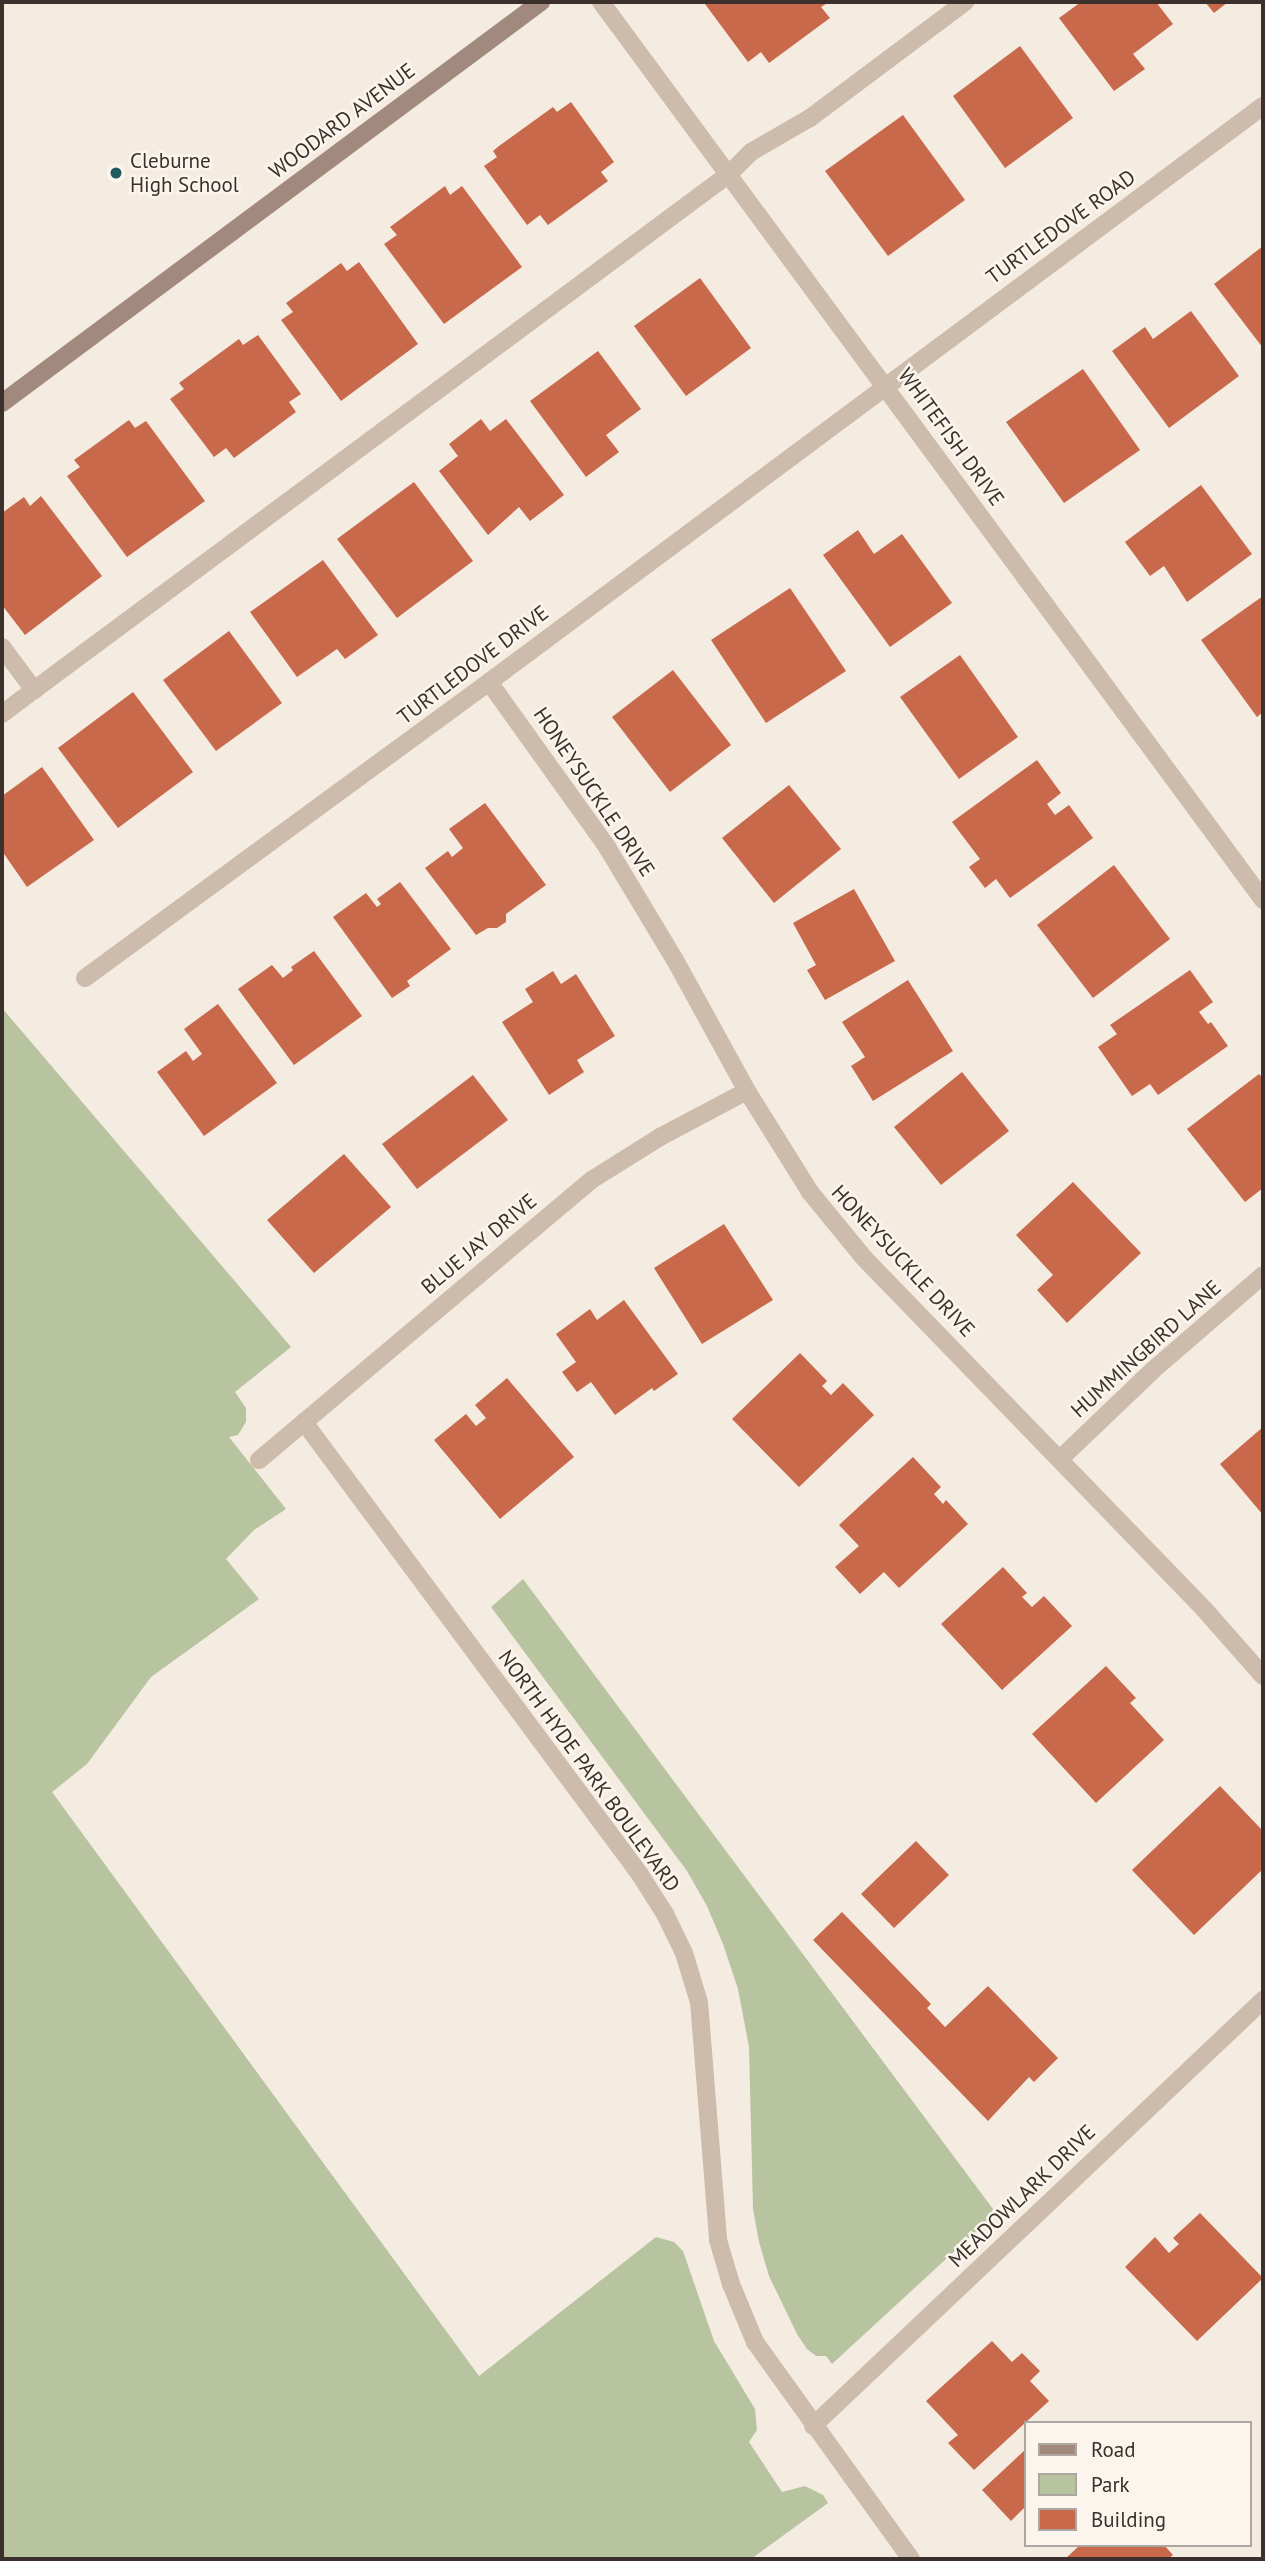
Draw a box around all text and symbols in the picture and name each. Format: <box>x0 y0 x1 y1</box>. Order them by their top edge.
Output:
street label: WOODARD AVENUE <box>264 58 420 184</box>
place label: Cleburne High School <box>130 148 239 198</box>
street label: TURTLEDOVE ROAD <box>982 164 1140 290</box>
marker: Cleburne High School <box>108 165 124 181</box>
street label: WHITEFISH DRIVE <box>893 363 1009 511</box>
street label: TURTLEDOVE DRIVE <box>393 600 553 730</box>
street label: HONEYSUCKLE DRIVE <box>528 703 660 881</box>
street label: HONEYSUCKLE DRIVE <box>826 1180 980 1342</box>
street label: BLUE JAY DRIVE <box>416 1188 542 1300</box>
street label: HUMMINGBIRD LANE <box>1066 1275 1226 1423</box>
street label: NORTH HYDE PARK BOULEVARD <box>493 1645 685 1897</box>
street label: MEADOWLARK DRIVE <box>943 2119 1101 2273</box>
legend <box>1024 2421 1251 2547</box>
text: Road <box>1091 2436 1135 2463</box>
text: Park <box>1091 2471 1130 2498</box>
text: Building <box>1091 2506 1166 2533</box>

